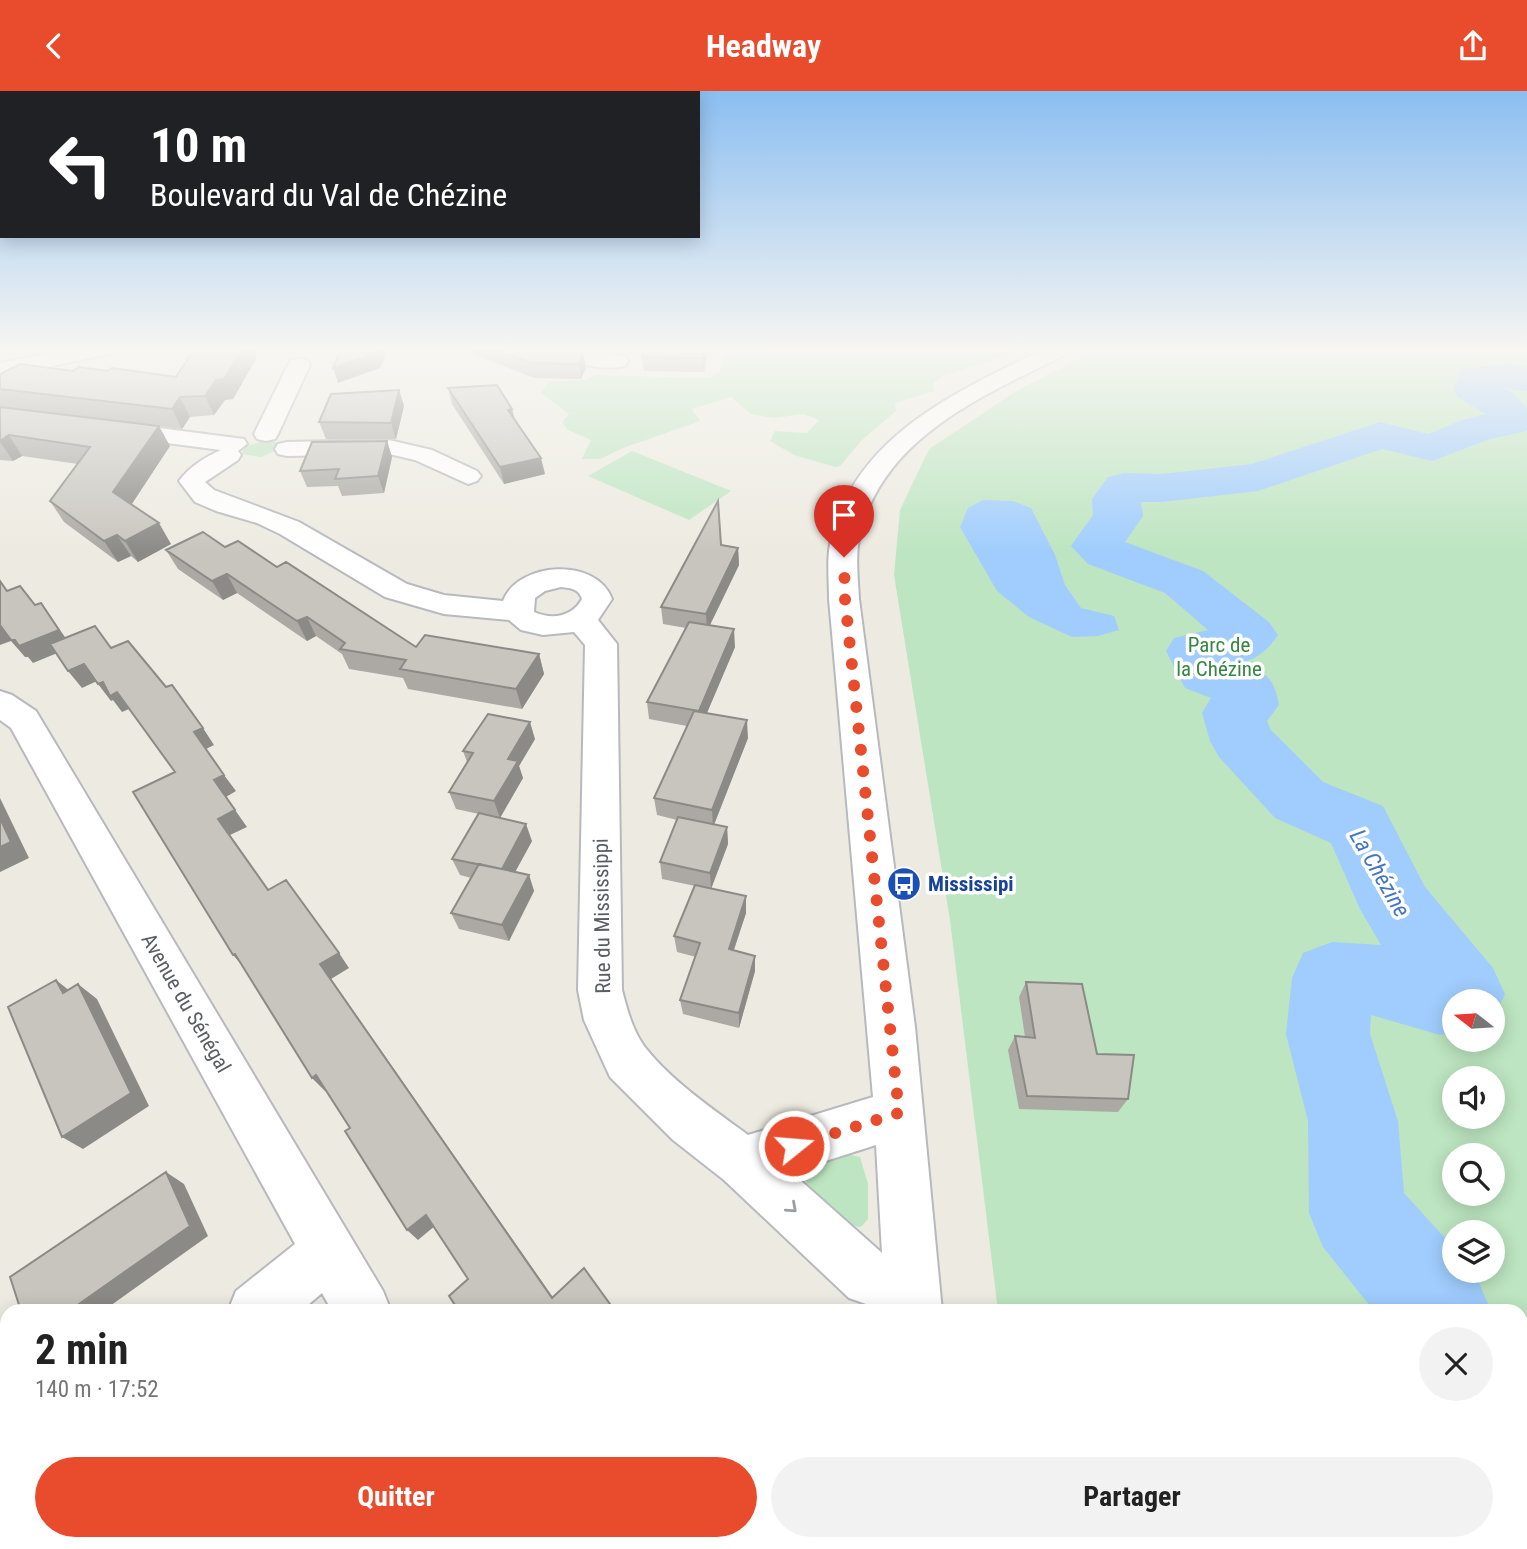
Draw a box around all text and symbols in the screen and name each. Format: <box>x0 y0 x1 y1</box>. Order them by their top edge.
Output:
icon: back <box>35 27 73 65</box>
text: Headway <box>706 27 821 65</box>
icon: share <box>1454 27 1492 65</box>
text: 10 m <box>150 117 247 174</box>
icon: left <box>35 119 126 210</box>
text: Boulevard du Val de Chézine <box>150 176 507 214</box>
pin <box>814 485 874 557</box>
icon: arrive <box>825 496 863 534</box>
park label: Parc de la Chézine <box>1176 633 1262 681</box>
water label: La Chézine <box>1344 825 1415 922</box>
street label: Rue du Mississippi <box>589 838 615 994</box>
bus stop icon: Mississipi <box>885 865 923 903</box>
place label: Mississipi <box>928 872 1014 896</box>
street label: Avenue du Sénégal <box>136 929 236 1077</box>
north arrow <box>1442 989 1505 1052</box>
map controls <box>1442 989 1505 1283</box>
button: sound <box>1442 1066 1505 1129</box>
position arrow <box>757 1109 831 1183</box>
button: search <box>1442 1143 1505 1206</box>
one-way arrow <box>784 1200 797 1212</box>
button: layers <box>1442 1220 1505 1283</box>
text: 2 min <box>35 1325 128 1374</box>
button: close <box>1419 1327 1493 1401</box>
text: 140 m · 17:52 <box>35 1376 159 1403</box>
button: Quitter <box>35 1457 757 1537</box>
button: Partager <box>771 1457 1493 1537</box>

